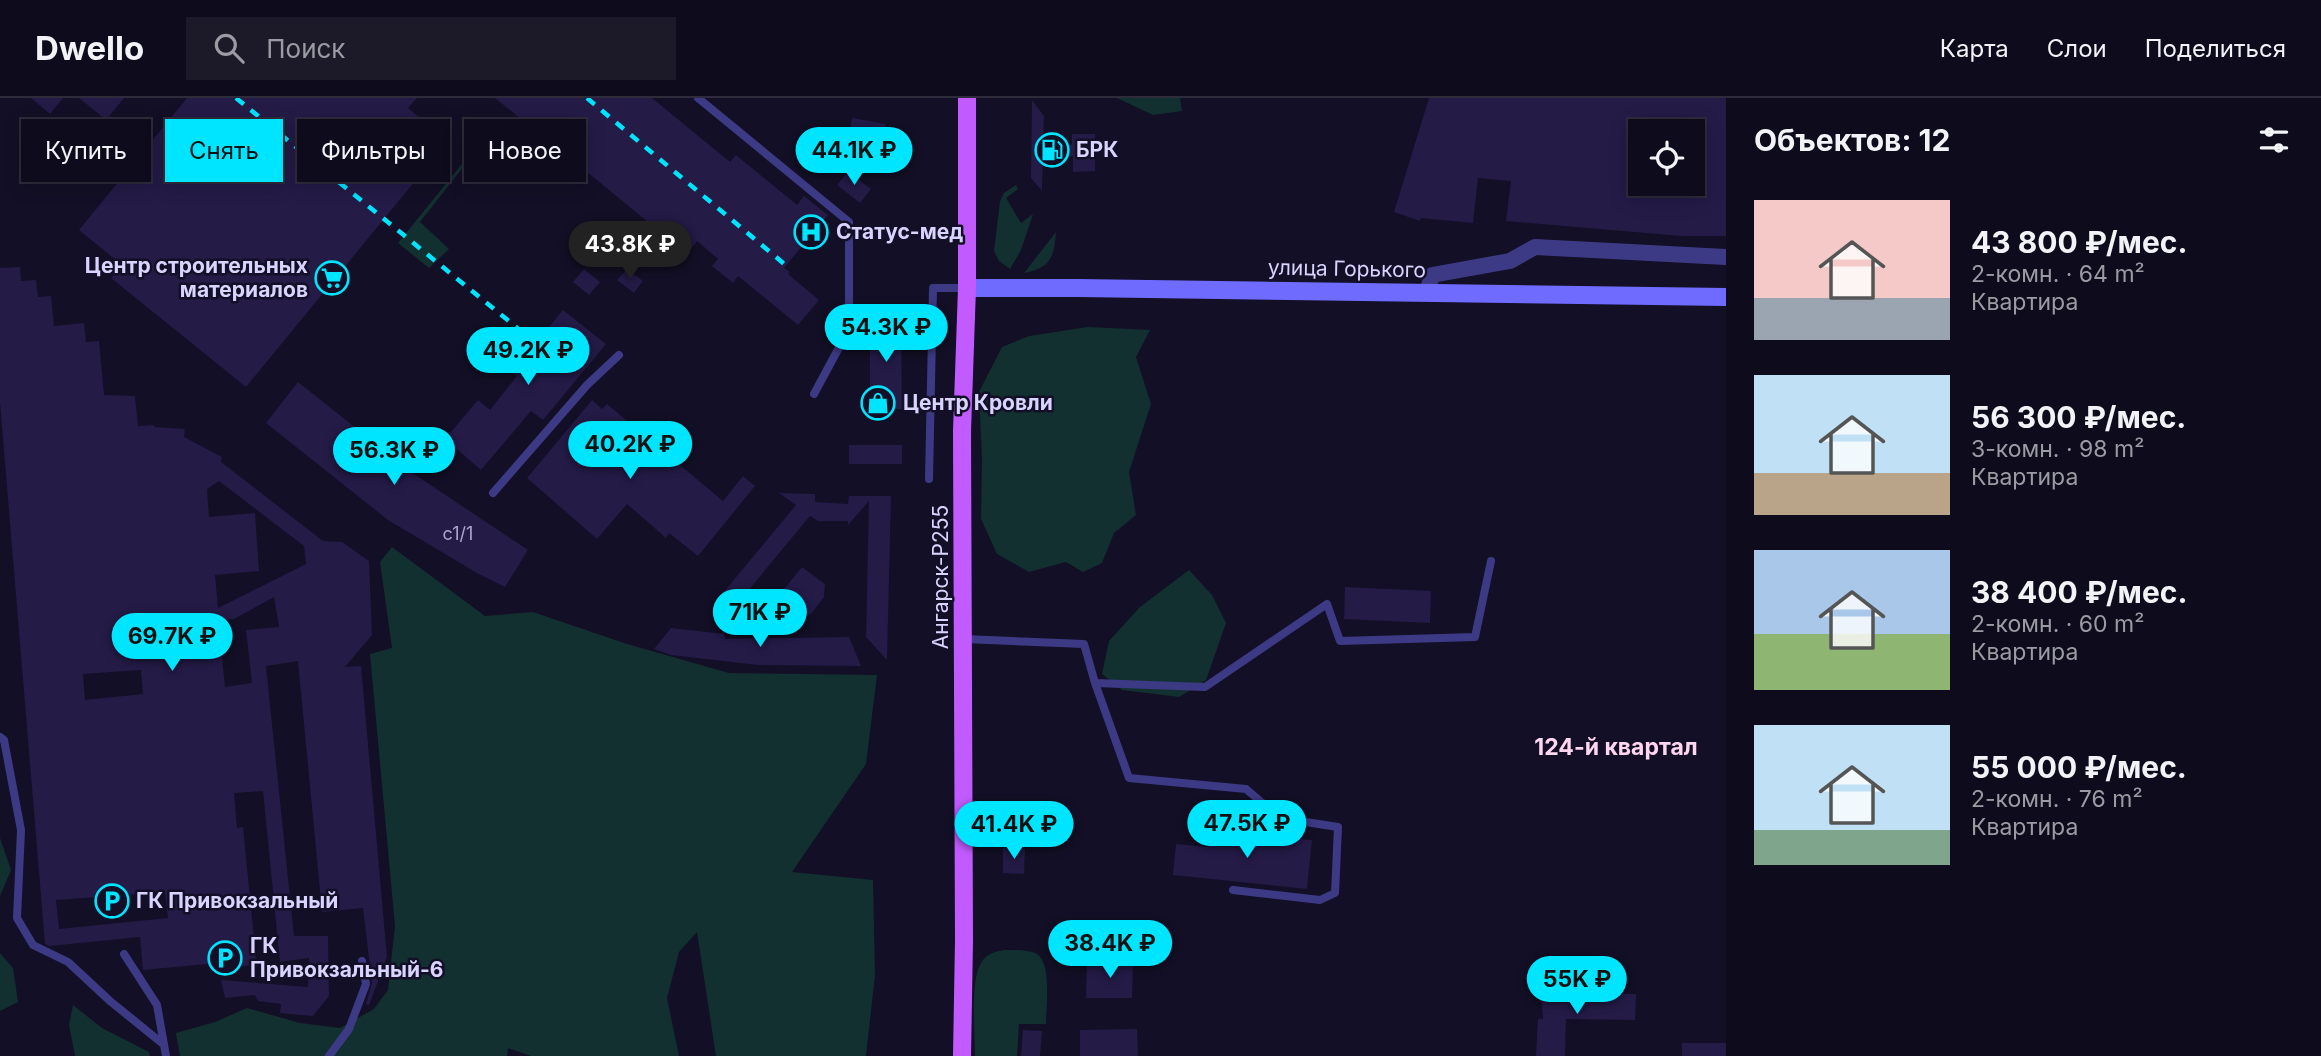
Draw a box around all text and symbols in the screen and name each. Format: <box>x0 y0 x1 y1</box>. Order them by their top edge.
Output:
search box <box>186 17 676 80</box>
text: Dwello <box>35 28 144 68</box>
icon: search <box>210 29 248 67</box>
text: Поиск <box>266 33 345 64</box>
text: Карта <box>1940 34 2009 63</box>
text: Слои <box>2047 34 2107 63</box>
text: Поделиться <box>2145 34 2286 63</box>
chip: Купить <box>21 119 151 182</box>
chip: Снять <box>165 119 283 182</box>
chip: Фильтры <box>297 119 450 182</box>
chip: Новое <box>464 119 586 182</box>
map controls <box>1628 119 1705 196</box>
button: locate <box>1628 119 1705 196</box>
icon: filters <box>2255 121 2293 159</box>
text: Объектов: 12 <box>1754 122 1950 158</box>
pin: 44.1K ₽ <box>789 127 919 187</box>
fuel station icon: БРК <box>1033 131 1071 169</box>
text: 44.1K ₽ <box>812 136 896 164</box>
place label: БРК <box>1076 137 1118 162</box>
hospital icon: Статус-мед <box>792 213 830 251</box>
place label: Статус-мед <box>836 219 963 244</box>
pin: 43.8K ₽ <box>565 222 695 281</box>
text: 43 800 ₽/мес. <box>1971 224 2187 260</box>
icon: home <box>1810 228 1894 312</box>
text: 43.8K ₽ <box>585 230 675 258</box>
place label: Центр строительных материалов <box>85 253 308 302</box>
street label: улица Горького <box>1268 255 1426 282</box>
supermarket icon: Центр строительных материалов <box>313 259 351 297</box>
text: 2-комн. · 64 m² <box>1971 260 2145 288</box>
text: Квартира <box>1971 288 2078 316</box>
pin: 54.3K ₽ <box>821 304 951 364</box>
text: 54.3K ₽ <box>841 313 931 341</box>
pin: 49.2K ₽ <box>463 328 593 387</box>
text: 49.2K ₽ <box>482 336 574 364</box>
shop icon: Центр Кровли <box>859 384 897 422</box>
place label: Центр Кровли <box>903 390 1053 415</box>
text: 56 300 ₽/мес. <box>1971 399 2186 435</box>
icon: home <box>1810 403 1894 487</box>
pin: 40.2K ₽ <box>565 422 695 481</box>
pin: 56.3K ₽ <box>329 428 459 487</box>
text: 40.2K ₽ <box>584 430 676 458</box>
text: 3-комн. · 98 m² <box>1971 435 2144 463</box>
text: 56.3K ₽ <box>349 436 439 464</box>
text: Квартира <box>1971 463 2078 491</box>
street label: Ангарск-Р255 <box>928 505 953 649</box>
house number: с1/1 <box>443 523 473 544</box>
text: 38 400 ₽/мес. <box>1971 574 2187 610</box>
icon: home <box>1810 578 1894 662</box>
pin: 71K ₽ <box>711 589 809 649</box>
text: 71K ₽ <box>729 598 791 626</box>
text: 2-комн. · 60 m² <box>1971 610 2144 638</box>
pin: 69.7K ₽ <box>107 614 237 673</box>
text: 69.7K ₽ <box>128 622 216 650</box>
text: Квартира <box>1971 638 2078 666</box>
district label: 124-й квартал <box>1534 733 1698 761</box>
text: 55 000 ₽/мес. <box>1971 749 2187 785</box>
icon: home <box>1810 753 1894 837</box>
text: 2-комн. · 76 m² <box>1971 785 2143 813</box>
pin: 47.5K ₽ <box>1182 800 1312 860</box>
pin: 41.4K ₽ <box>949 802 1079 861</box>
text: 47.5K ₽ <box>1203 809 1291 837</box>
text: 41.4K ₽ <box>971 810 1057 838</box>
text: Квартира <box>1971 813 2078 841</box>
parking icon: ГК Привокзальный <box>93 882 131 920</box>
place label: ГК Привокзальный <box>136 888 338 913</box>
pin: 38.4K ₽ <box>1045 920 1175 980</box>
text: 38.4K ₽ <box>1064 929 1156 957</box>
place label: ГК Привокзальный-6 <box>250 933 443 982</box>
parking icon: ГК Привокзальный-6 <box>206 939 244 977</box>
pin: 55K ₽ <box>1528 956 1626 1016</box>
text: 55K ₽ <box>1543 965 1611 993</box>

